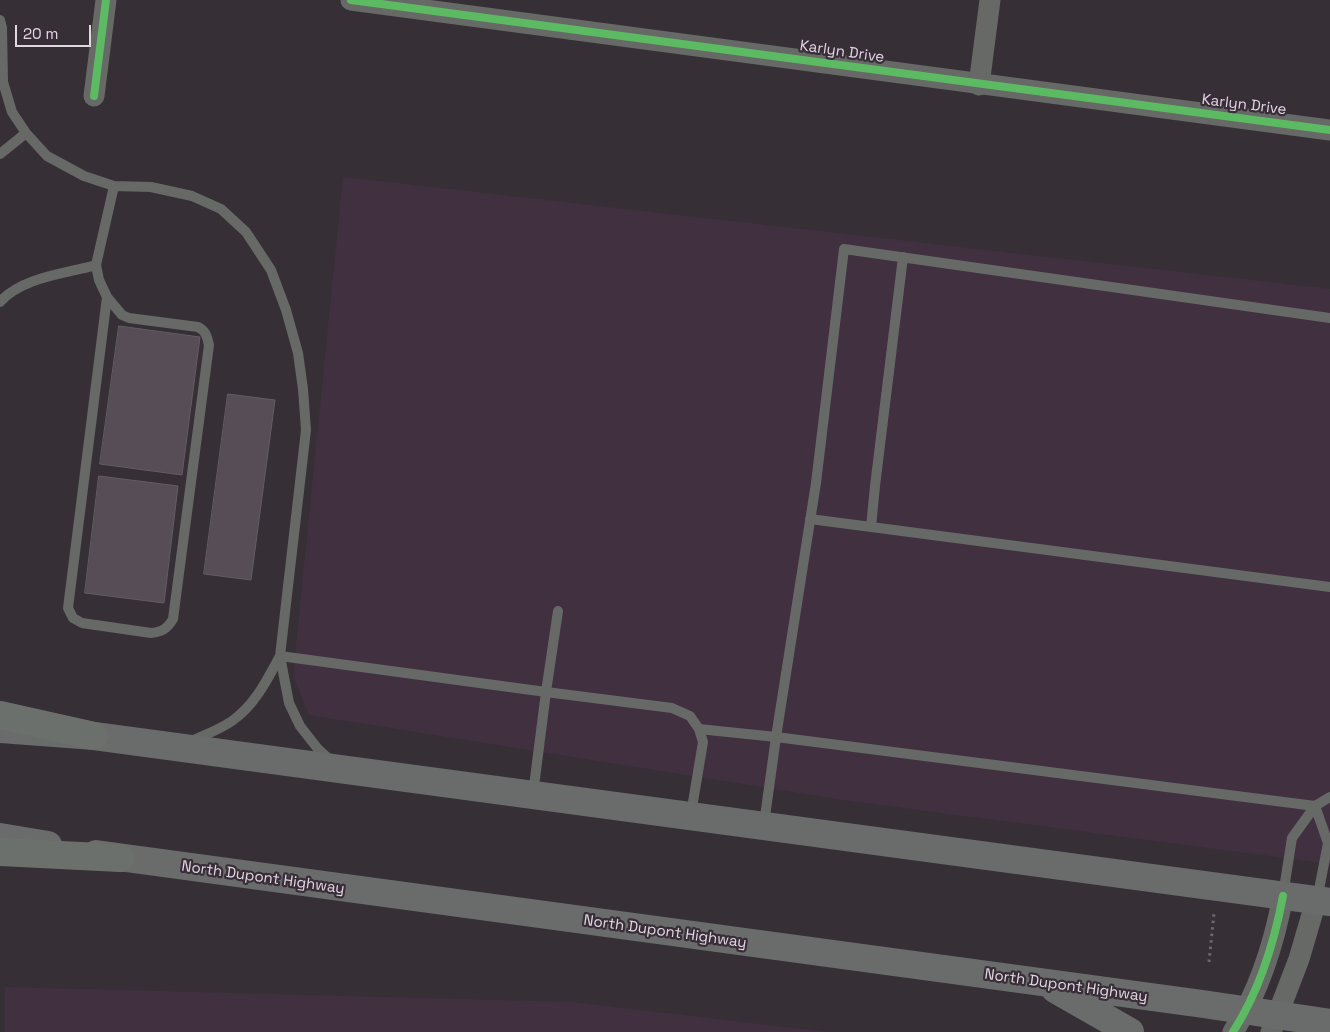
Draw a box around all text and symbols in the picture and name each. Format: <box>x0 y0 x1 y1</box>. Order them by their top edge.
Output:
scale bar <box>18 15 94 47</box>
text: 20 m <box>23 24 58 43</box>
street label: Karlyn Drive <box>799 37 885 67</box>
street label: Karlyn Drive <box>1201 91 1287 119</box>
street label: North Dupont Highway <box>180 858 346 898</box>
street label: North Dupont Highway <box>582 912 748 952</box>
street label: North Dupont Highway <box>983 966 1149 1006</box>

